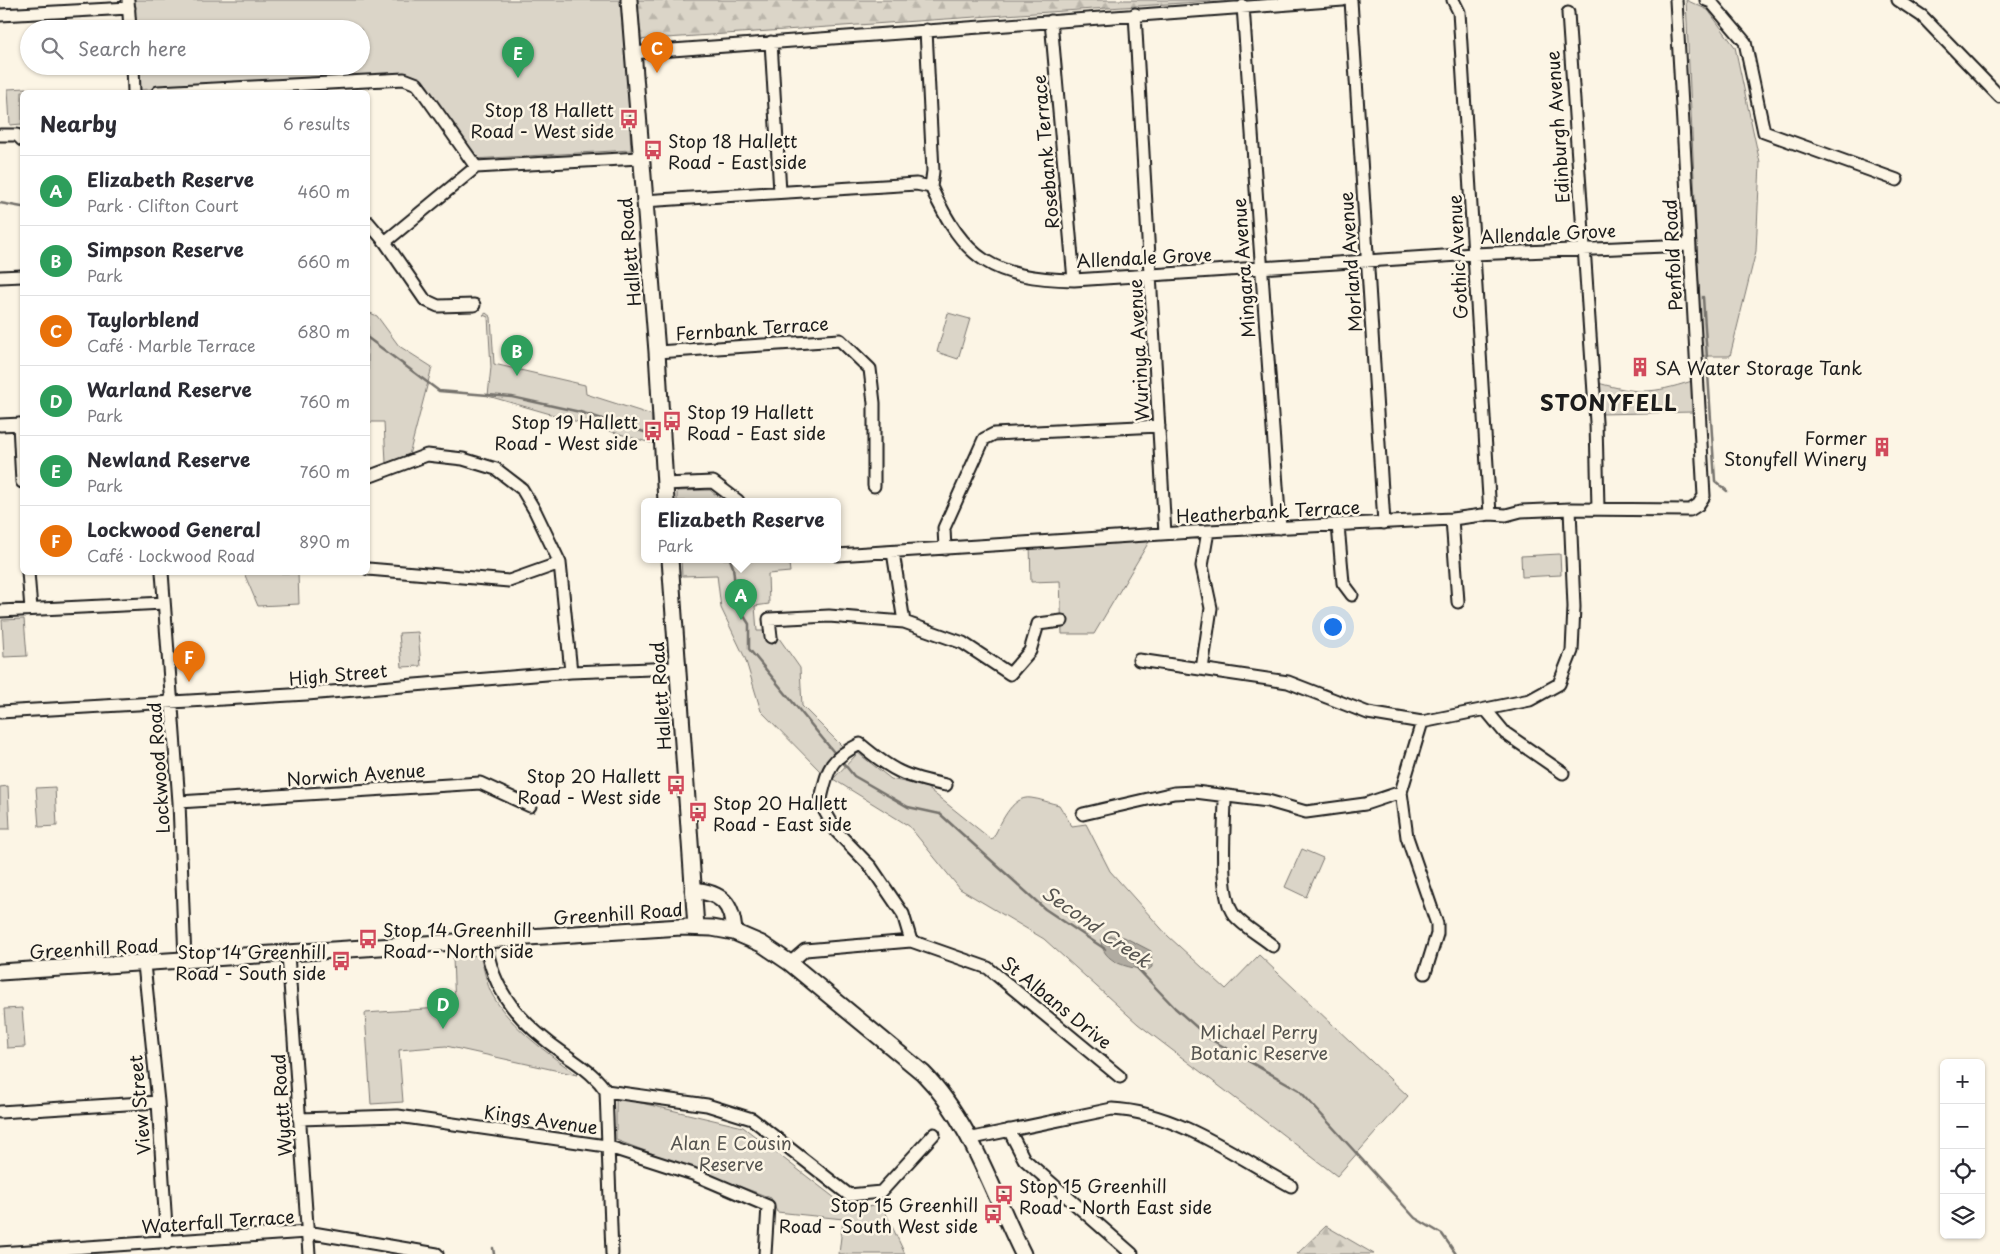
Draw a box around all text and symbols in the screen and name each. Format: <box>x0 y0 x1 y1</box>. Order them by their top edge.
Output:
search box <box>20 20 370 75</box>
pin: C <box>641 32 673 73</box>
icon: search <box>38 34 66 62</box>
text: Search here <box>78 34 187 62</box>
pin: E <box>502 37 534 78</box>
street label: Edinburgh Avenue <box>1538 50 1576 204</box>
street label: Rosebank Terrace <box>1025 74 1065 230</box>
place label: Stop 18 Hallett Road - West side <box>471 96 614 144</box>
text: Nearby <box>40 107 117 139</box>
bus stop icon: Stop 18 Hallett Road - West side <box>618 108 640 130</box>
text: 6 results <box>283 111 350 135</box>
place label: Stop 18 Hallett Road - East side <box>668 127 807 175</box>
bus stop icon: Stop 18 Hallett Road - East side <box>642 139 664 161</box>
text: Elizabeth Reserve <box>87 165 254 193</box>
text: A <box>50 179 62 203</box>
text: 460 m <box>298 179 350 203</box>
street label: Morland Avenue <box>1332 191 1368 333</box>
text: Park · Clifton Court <box>87 193 239 217</box>
street label: Gothic Avenue <box>1440 194 1474 320</box>
street label: Hallett Road <box>611 197 647 307</box>
street label: Mingara Avenue <box>1225 197 1261 339</box>
street label: Penfold Road <box>1656 198 1688 312</box>
street label: Allendale Grove <box>1480 216 1616 250</box>
text: Simpson Reserve <box>87 235 244 263</box>
street label: Allendale Grove <box>1076 240 1212 274</box>
text: B <box>51 249 61 273</box>
text: 660 m <box>297 249 350 273</box>
text: Park <box>87 263 123 287</box>
street label: Wurinya Avenue <box>1121 278 1155 422</box>
text: Taylorblend <box>87 305 199 333</box>
street label: Fernbank Terrace <box>674 309 830 347</box>
text: C <box>50 319 62 343</box>
text: 680 m <box>297 319 350 343</box>
text: Café · Marble Terrace <box>87 333 256 357</box>
pin: B <box>501 335 533 376</box>
place label: SA Water Storage Tank <box>1655 354 1862 381</box>
building icon: SA Water Storage Tank <box>1629 356 1651 378</box>
text: Warland Reserve <box>87 375 252 403</box>
district label: STONYFELL <box>1540 385 1678 418</box>
text: D <box>50 389 62 413</box>
text: 760 m <box>300 389 350 413</box>
place label: Stop 19 Hallett Road - East side <box>687 398 826 446</box>
text: Park <box>87 403 123 427</box>
place label: Stop 19 Hallett Road - West side <box>495 408 638 456</box>
bus stop icon: Stop 19 Hallett Road - East side <box>661 410 683 432</box>
bus stop icon: Stop 19 Hallett Road - West side <box>642 420 664 442</box>
place label: Former Stonyfell Winery <box>1724 424 1868 472</box>
building icon: Former Stonyfell Winery <box>1871 436 1893 458</box>
text: Newland Reserve <box>87 445 250 473</box>
text: E <box>51 459 61 483</box>
text: 760 m <box>300 459 350 483</box>
text: Park <box>87 473 123 497</box>
street label: Heatherbank Terrace <box>1175 493 1361 529</box>
popup <box>641 498 841 563</box>
text: Elizabeth Reserve <box>657 505 825 533</box>
text: Lockwood General <box>87 515 261 543</box>
text: F <box>51 529 61 553</box>
text: 890 m <box>299 529 350 553</box>
text: Park <box>657 533 693 557</box>
text: Café · Lockwood Road <box>87 543 255 567</box>
pin: A <box>725 579 757 620</box>
your location <box>1320 614 1346 640</box>
pin: F <box>173 641 205 682</box>
street label: Hallett Road <box>643 641 677 751</box>
street label: High Street <box>288 656 388 692</box>
street label: Lockwood Road <box>140 701 176 835</box>
street label: Norwich Avenue <box>286 756 426 792</box>
place label: Stop 20 Hallett Road - West side <box>518 762 661 810</box>
bus stop icon: Stop 20 Hallett Road - West side <box>665 774 687 796</box>
place label: Stop 20 Hallett Road - East side <box>713 789 852 837</box>
bus stop icon: Stop 20 Hallett Road - East side <box>687 801 709 823</box>
water label: Second Creek <box>1037 878 1158 975</box>
street label: Greenhill Road <box>552 895 684 931</box>
place label: Stop 14 Greenhill Road - North side <box>383 916 534 964</box>
bus stop icon: Stop 14 Greenhill Road - North side <box>357 928 379 950</box>
street label: Greenhill Road <box>29 931 159 965</box>
place label: Stop 14 Greenhill Road - South side <box>175 938 326 986</box>
street label: St Albans Drive <box>996 949 1118 1055</box>
bus stop icon: Stop 14 Greenhill Road - South side <box>330 950 352 972</box>
pin: D <box>427 988 459 1029</box>
park label: Michael Perry Botanic Reserve <box>1190 1018 1328 1066</box>
street label: Wyatt Road <box>264 1053 298 1157</box>
street label: View Street <box>121 1054 157 1156</box>
map controls <box>1940 1059 1985 1239</box>
button: + <box>1940 1059 1985 1104</box>
street label: Kings Avenue <box>482 1098 600 1140</box>
button: − <box>1940 1104 1985 1149</box>
park label: Alan E Cousin Reserve <box>670 1129 792 1177</box>
button: locate <box>1940 1149 1985 1194</box>
place label: Stop 15 Greenhill Road - North East side <box>1019 1172 1212 1220</box>
bus stop icon: Stop 15 Greenhill Road - North East side <box>993 1184 1015 1206</box>
place label: Stop 15 Greenhill Road - South West side <box>779 1191 978 1239</box>
button: layers <box>1940 1194 1985 1239</box>
street label: Waterfall Terrace <box>141 1202 295 1240</box>
bus stop icon: Stop 15 Greenhill Road - South West side <box>982 1203 1004 1225</box>

